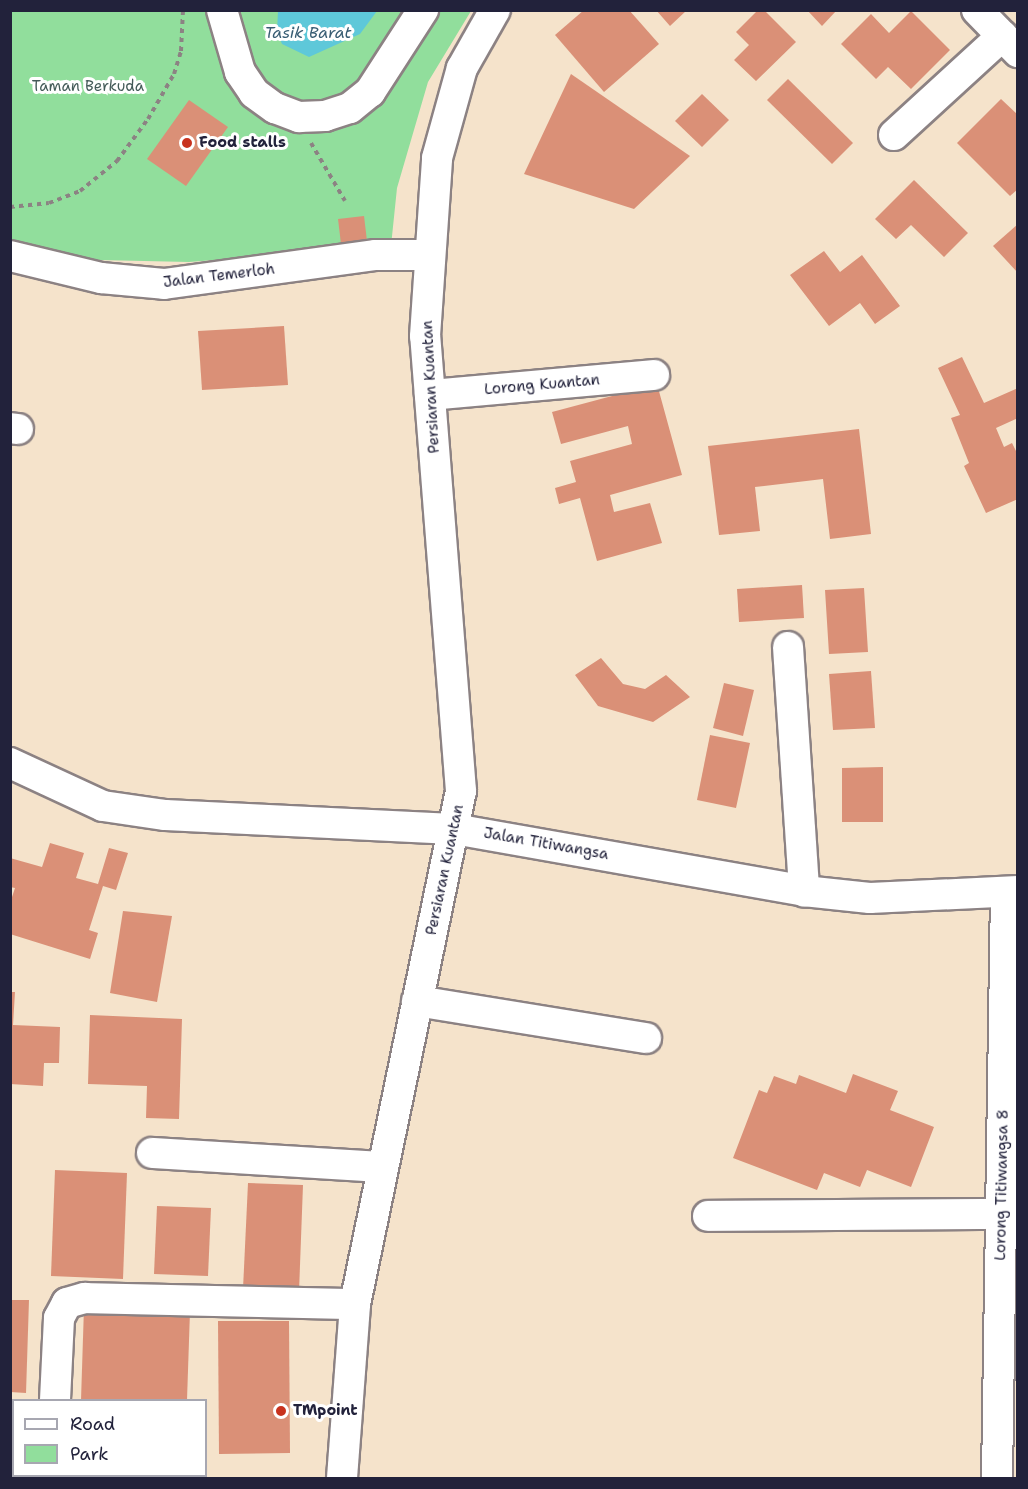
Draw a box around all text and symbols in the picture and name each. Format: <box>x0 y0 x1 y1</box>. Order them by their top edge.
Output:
water label: Tasik Barat <box>264 23 352 43</box>
park label: Taman Berkuda <box>32 78 144 96</box>
place label: Food stalls <box>199 134 286 152</box>
marker: Food stalls <box>180 136 194 150</box>
street label: Jalan Temerloh <box>162 260 276 292</box>
street label: Persiaran Kuantan <box>419 320 443 454</box>
street label: Lorong Kuantan <box>483 371 601 399</box>
street label: Persiaran Kuantan <box>422 803 468 937</box>
street label: Jalan Titiwangsa <box>482 824 610 864</box>
street label: Lorong Titiwangsa 8 <box>992 1109 1012 1261</box>
legend <box>12 1399 207 1477</box>
place label: TMpoint <box>293 1402 358 1420</box>
marker: TMpoint <box>274 1404 288 1418</box>
text: Road <box>70 1412 115 1436</box>
text: Park <box>70 1442 109 1466</box>

